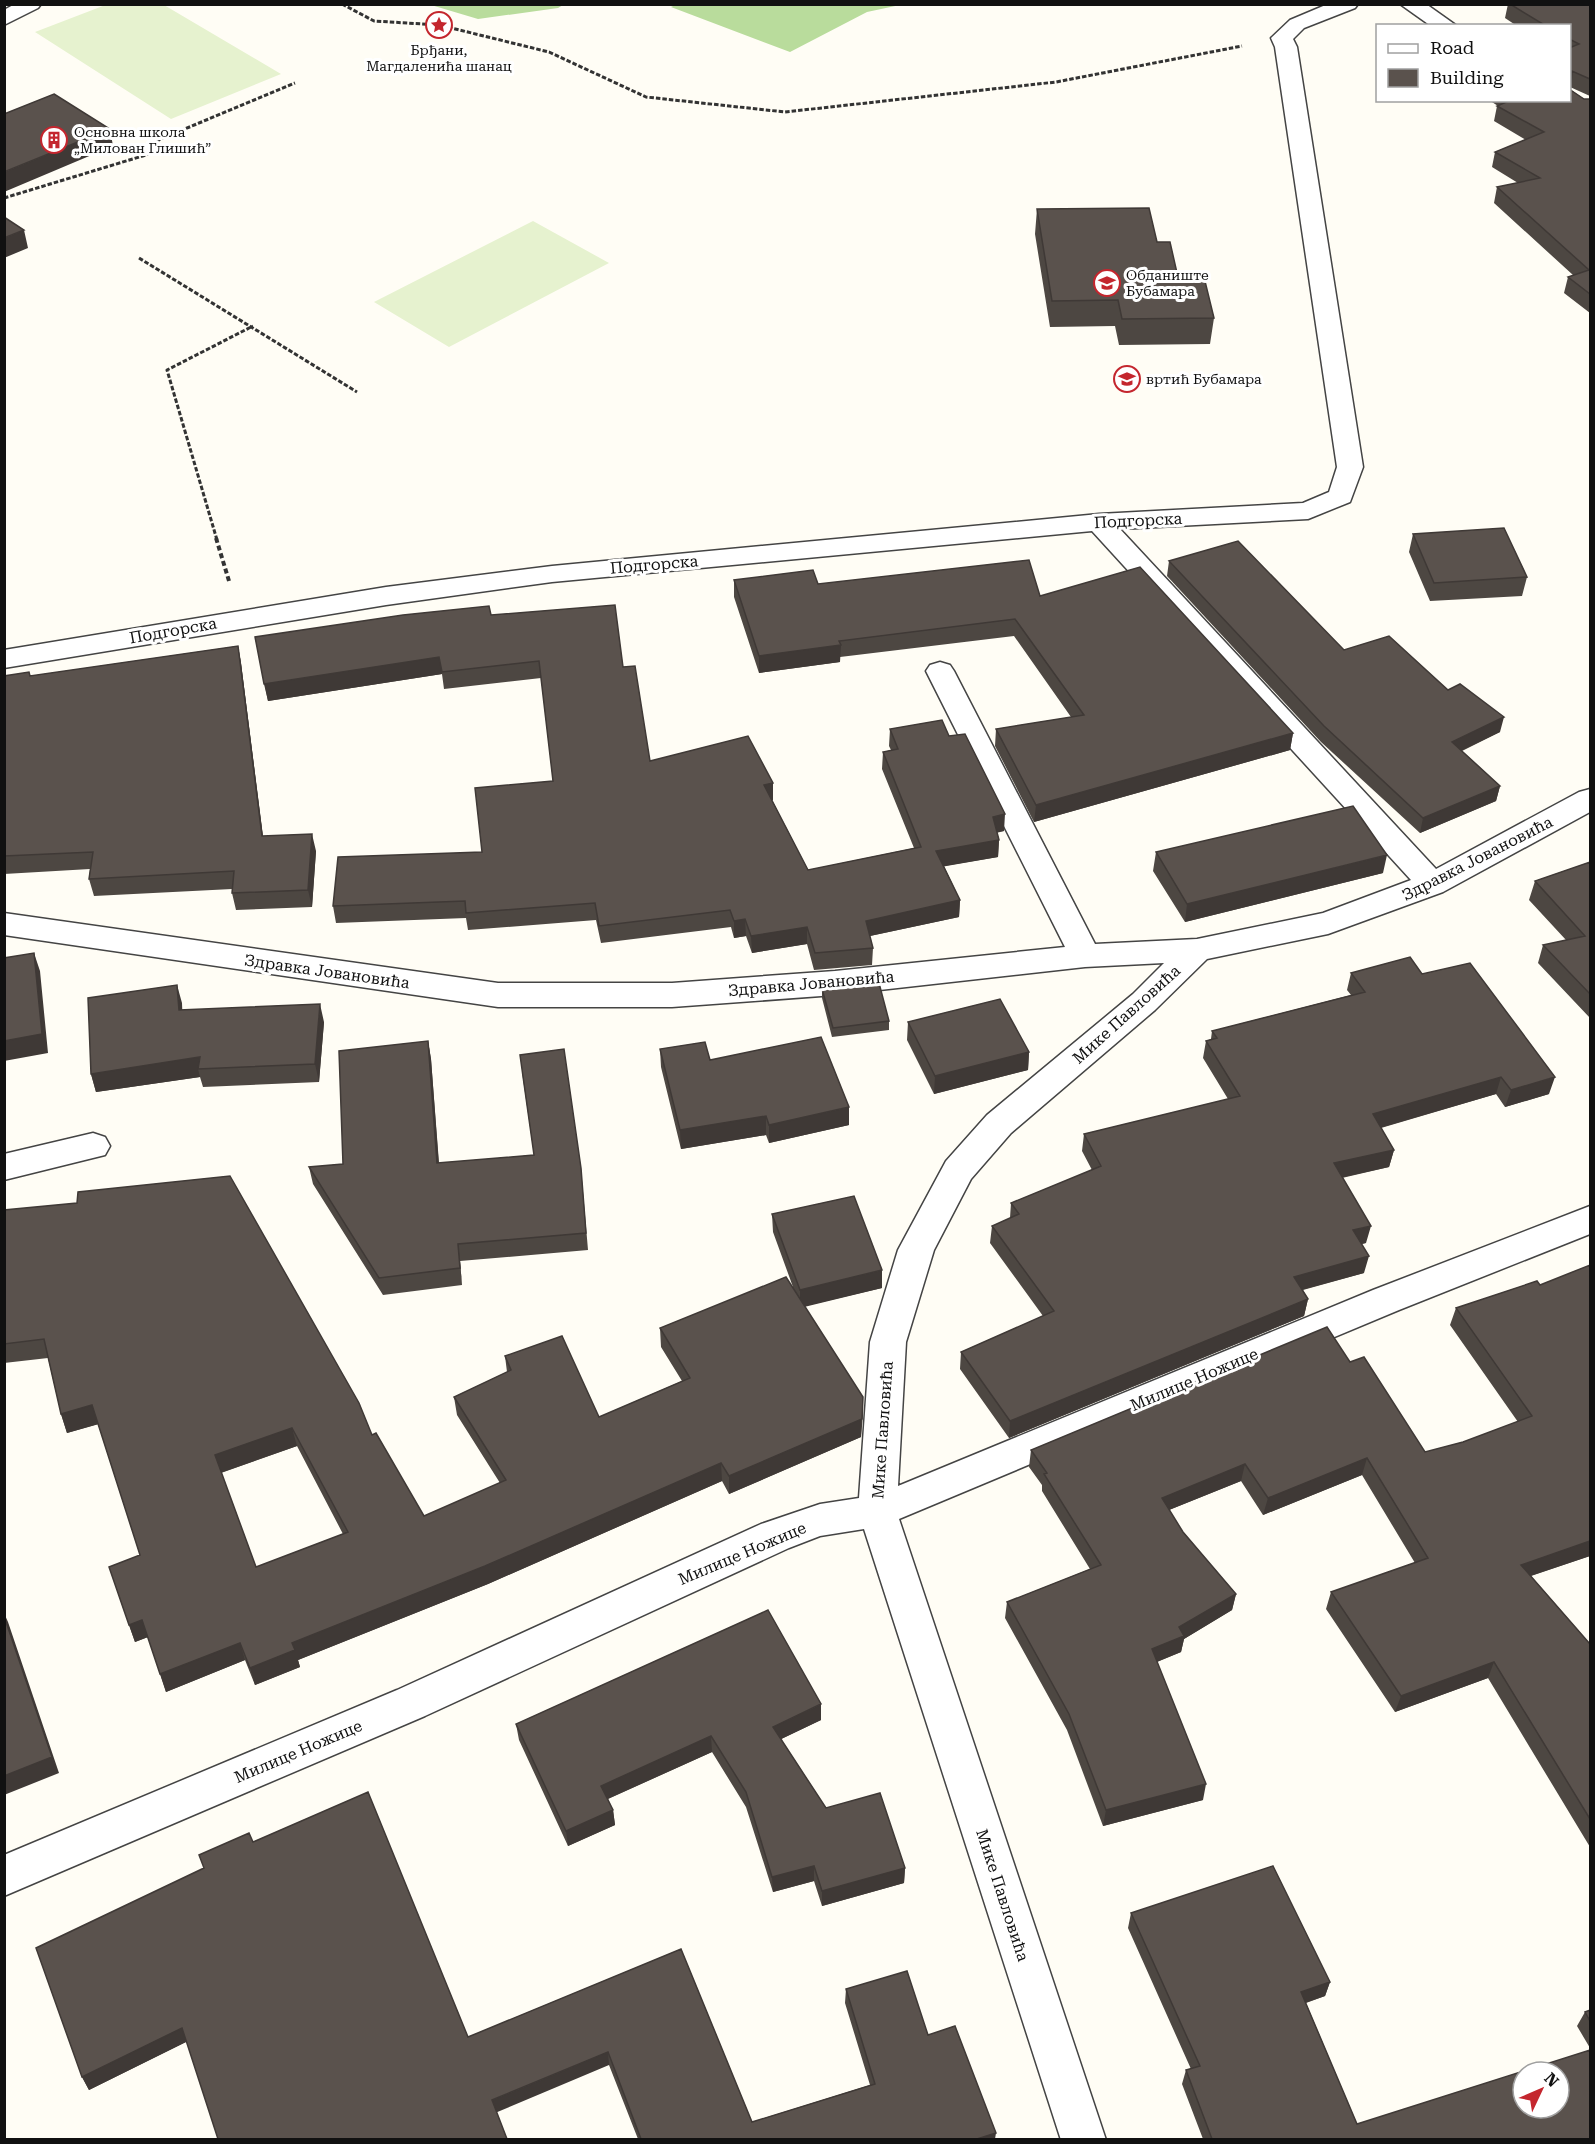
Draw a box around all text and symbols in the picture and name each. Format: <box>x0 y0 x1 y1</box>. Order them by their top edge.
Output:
place icon: Брђани, Магдаленића шанац <box>424 10 454 40</box>
legend <box>1376 24 1571 102</box>
text: Road <box>1430 37 1475 58</box>
place label: Брђани, Магдаленића шанац <box>366 42 512 74</box>
text: Building <box>1430 67 1504 88</box>
place label: Основна школа „Милован Глишић” <box>74 124 211 156</box>
building icon: Основна школа „Милован Глишић” <box>39 125 69 155</box>
place label: Обданиште Бубамара <box>1126 267 1209 299</box>
school or university icon: Обданиште Бубамара <box>1092 268 1122 298</box>
school or university icon: вртић Бубамара <box>1112 364 1142 394</box>
place label: вртић Бубамара <box>1146 371 1262 387</box>
street label: Подгорска <box>1093 509 1183 532</box>
street label: Подгорска <box>609 551 699 578</box>
street label: Подгорска <box>128 613 219 648</box>
street label: Здравка Јовановића <box>1399 812 1556 905</box>
street label: Здравка Јовановића <box>243 950 411 993</box>
street label: Мике Павловића <box>1069 961 1184 1068</box>
street label: Здравка Јовановића <box>727 967 895 1000</box>
street label: Милице Ножице <box>1127 1344 1261 1415</box>
street label: Мике Павловића <box>868 1360 897 1500</box>
street label: Милице Ножице <box>675 1518 809 1589</box>
street label: Милице Ножице <box>231 1716 365 1787</box>
street label: Мике Павловића <box>972 1826 1033 1964</box>
north arrow <box>1511 2060 1571 2120</box>
text: N <box>1540 2069 1563 2091</box>

